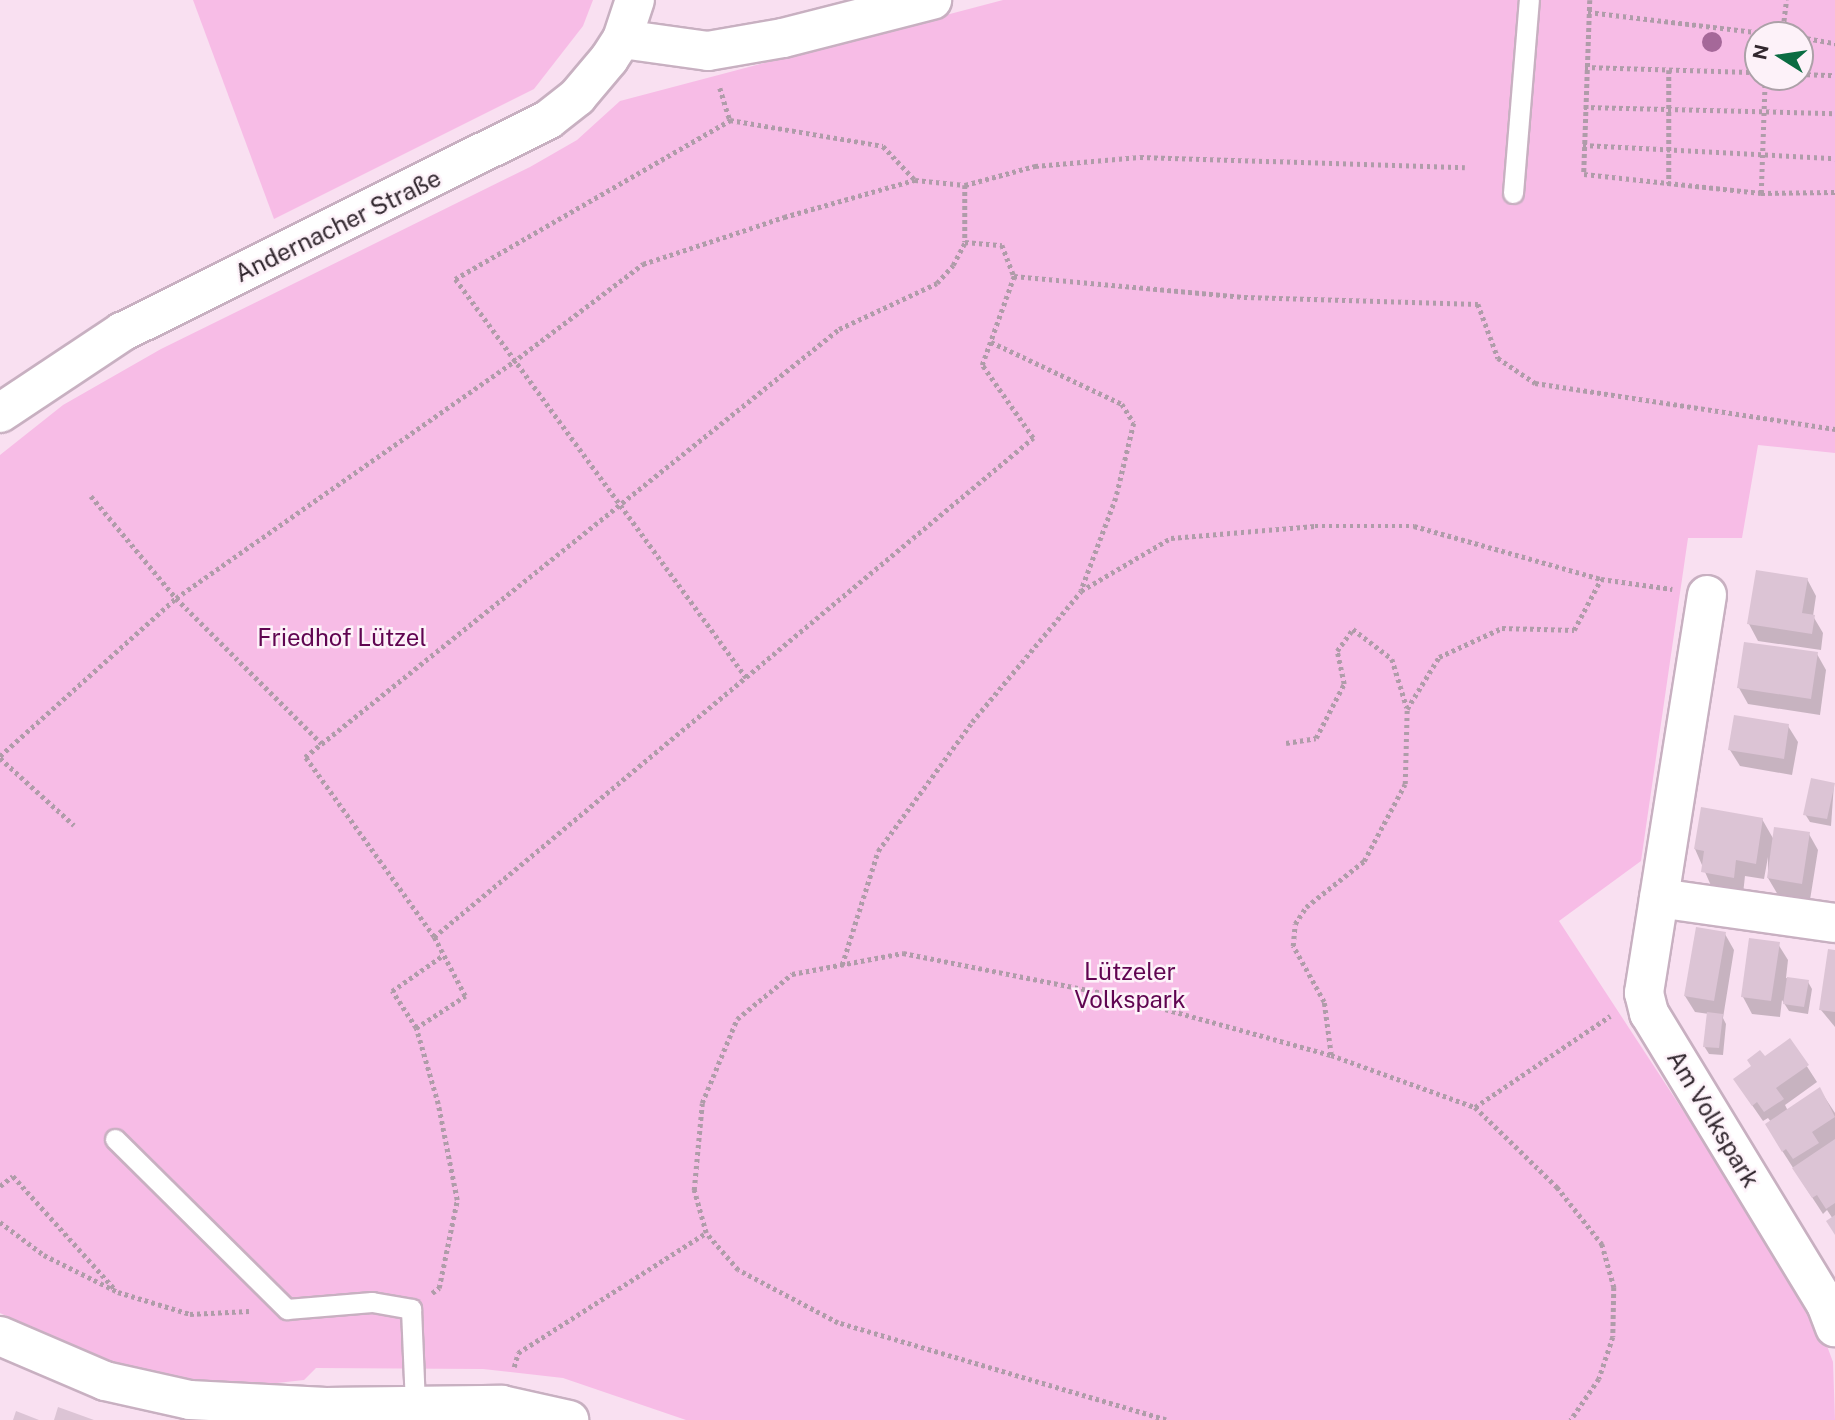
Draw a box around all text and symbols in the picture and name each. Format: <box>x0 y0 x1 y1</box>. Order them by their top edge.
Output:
north arrow <box>1744 21 1814 91</box>
text: N <box>1748 43 1773 62</box>
street label: Andernacher Straße <box>230 164 446 288</box>
park label: Friedhof Lützel <box>257 624 427 652</box>
park label: Lützeler Volkspark <box>1074 958 1186 1014</box>
street label: Am Volkspark <box>1661 1045 1765 1193</box>

